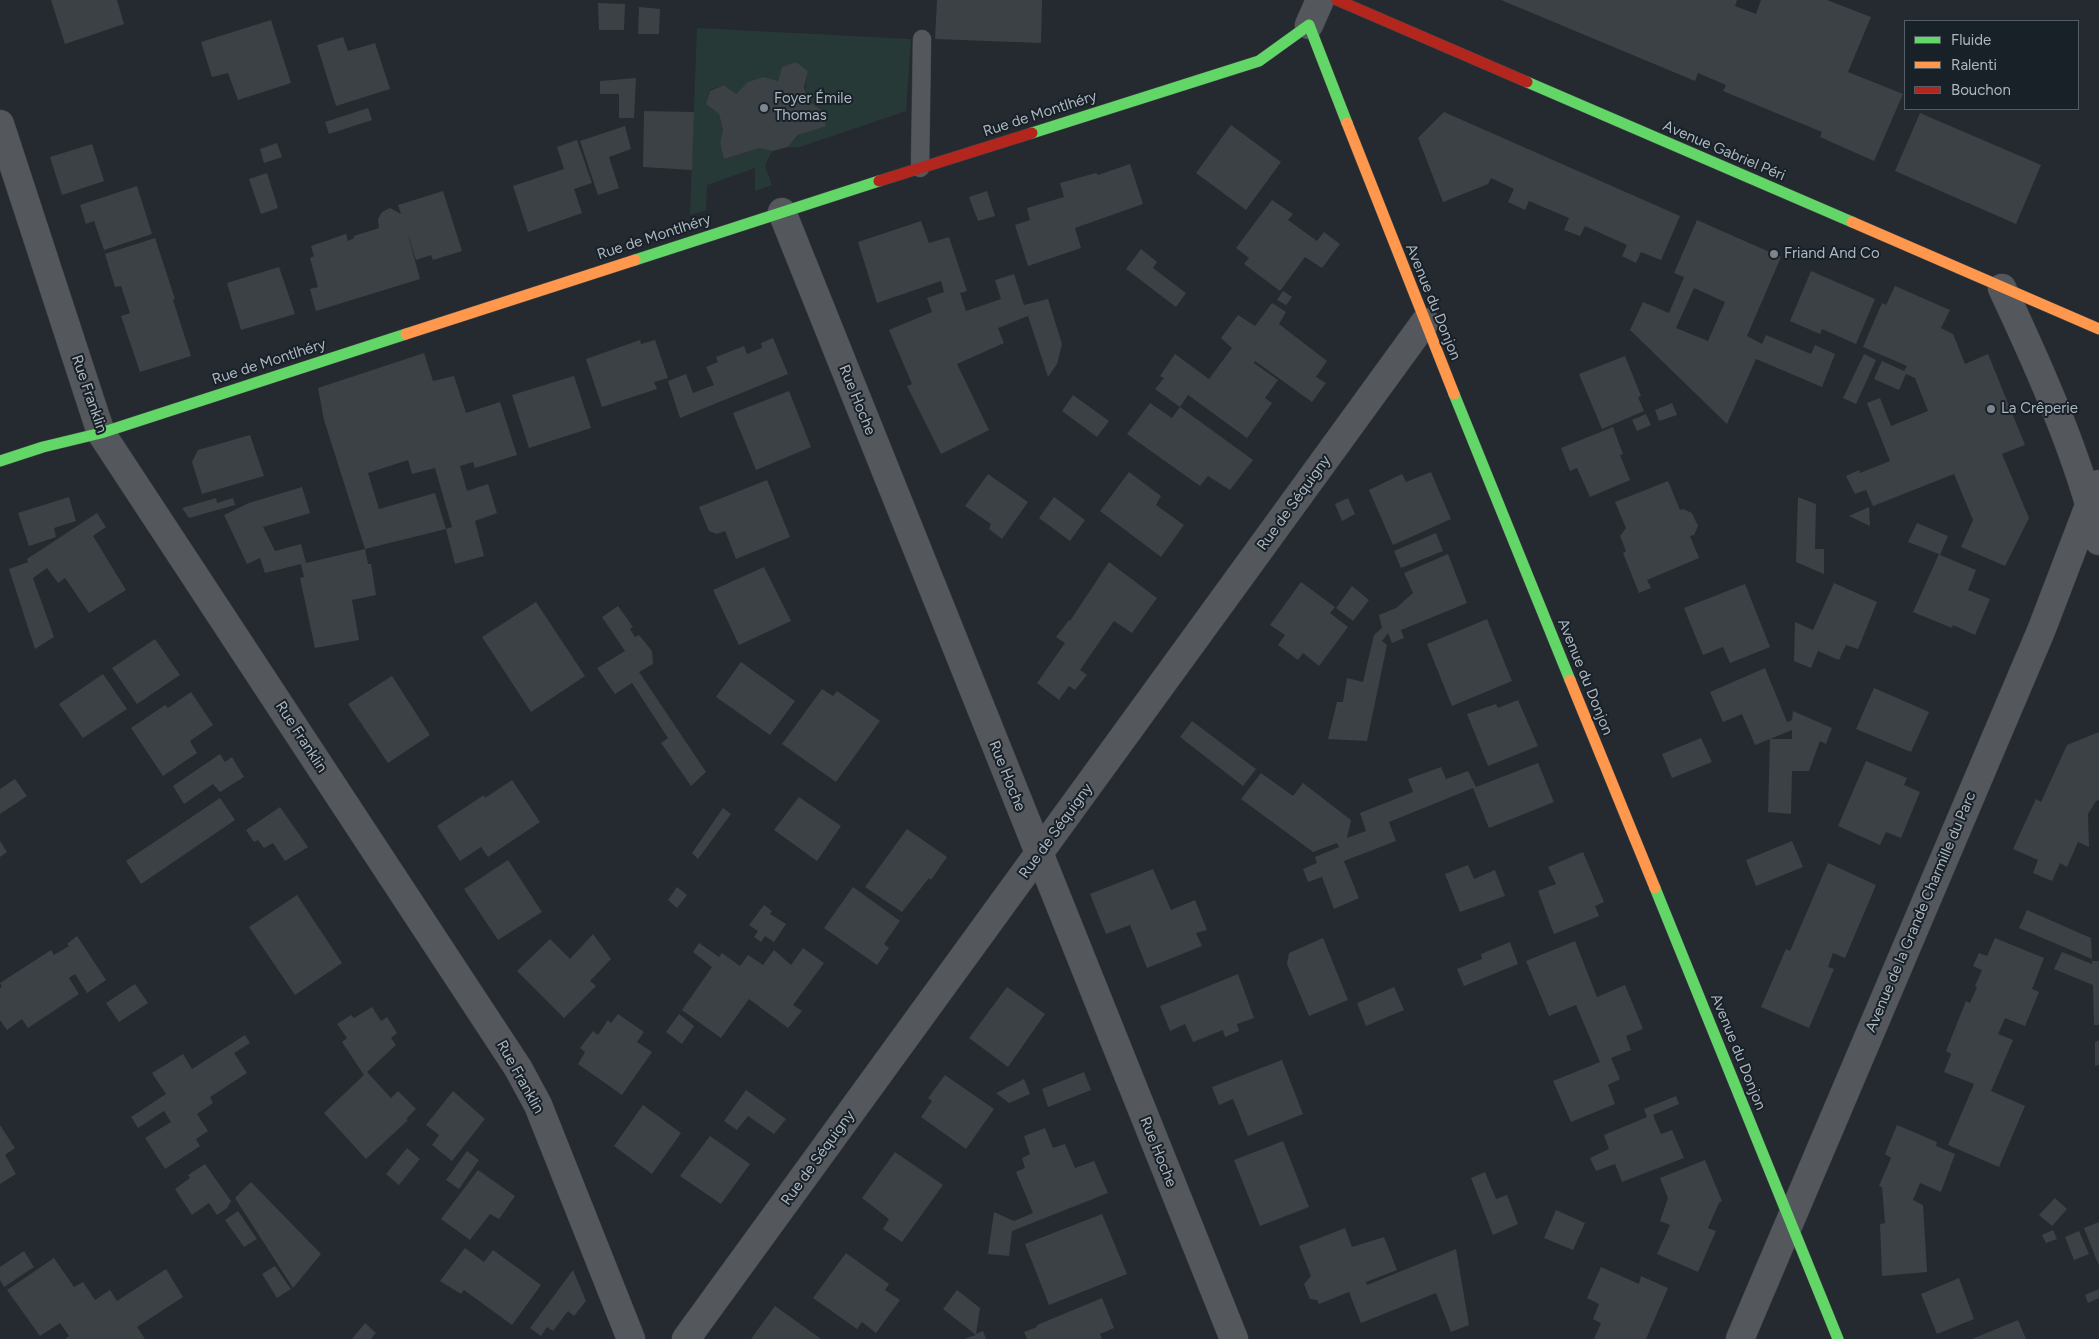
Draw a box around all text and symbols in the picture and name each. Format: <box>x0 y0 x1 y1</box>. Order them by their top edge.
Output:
legend <box>1904 20 2079 110</box>
text: Fluide <box>1951 31 1991 49</box>
text: Ralenti <box>1951 56 1997 74</box>
text: Bouchon <box>1951 81 2011 99</box>
street label: Rue de Montlhéry <box>981 87 1099 141</box>
place label: Foyer Émile Thomas <box>774 90 852 125</box>
marker: Foyer Émile Thomas <box>758 102 770 114</box>
street label: Avenue Gabriel Péri <box>1660 117 1788 185</box>
street label: Rue de Montlhéry <box>595 210 713 264</box>
street label: Avenue du Donjon <box>1401 241 1465 363</box>
place label: Friand And Co <box>1784 245 1880 263</box>
marker: Friand And Co <box>1768 248 1780 260</box>
street label: Rue de Montlhéry <box>210 335 328 389</box>
street label: Rue Franklin <box>67 353 111 435</box>
street label: Rue Hoche <box>835 362 879 438</box>
place label: La Crêperie <box>2001 400 2078 418</box>
marker: La Crêperie <box>1985 403 1997 415</box>
street label: Rue de Séquigny <box>1253 452 1335 554</box>
street label: Avenue du Donjon <box>1553 616 1617 738</box>
street label: Rue Franklin <box>271 698 331 776</box>
street label: Rue Hoche <box>985 738 1029 814</box>
street label: Rue de Séquigny <box>1015 780 1097 882</box>
street label: Avenue de la Grande Charmille du Parc <box>1862 789 1980 1035</box>
street label: Avenue du Donjon <box>1706 991 1770 1113</box>
street label: Rue Franklin <box>492 1037 548 1117</box>
street label: Rue de Séquigny <box>777 1107 859 1209</box>
street label: Rue Hoche <box>1136 1114 1180 1190</box>

